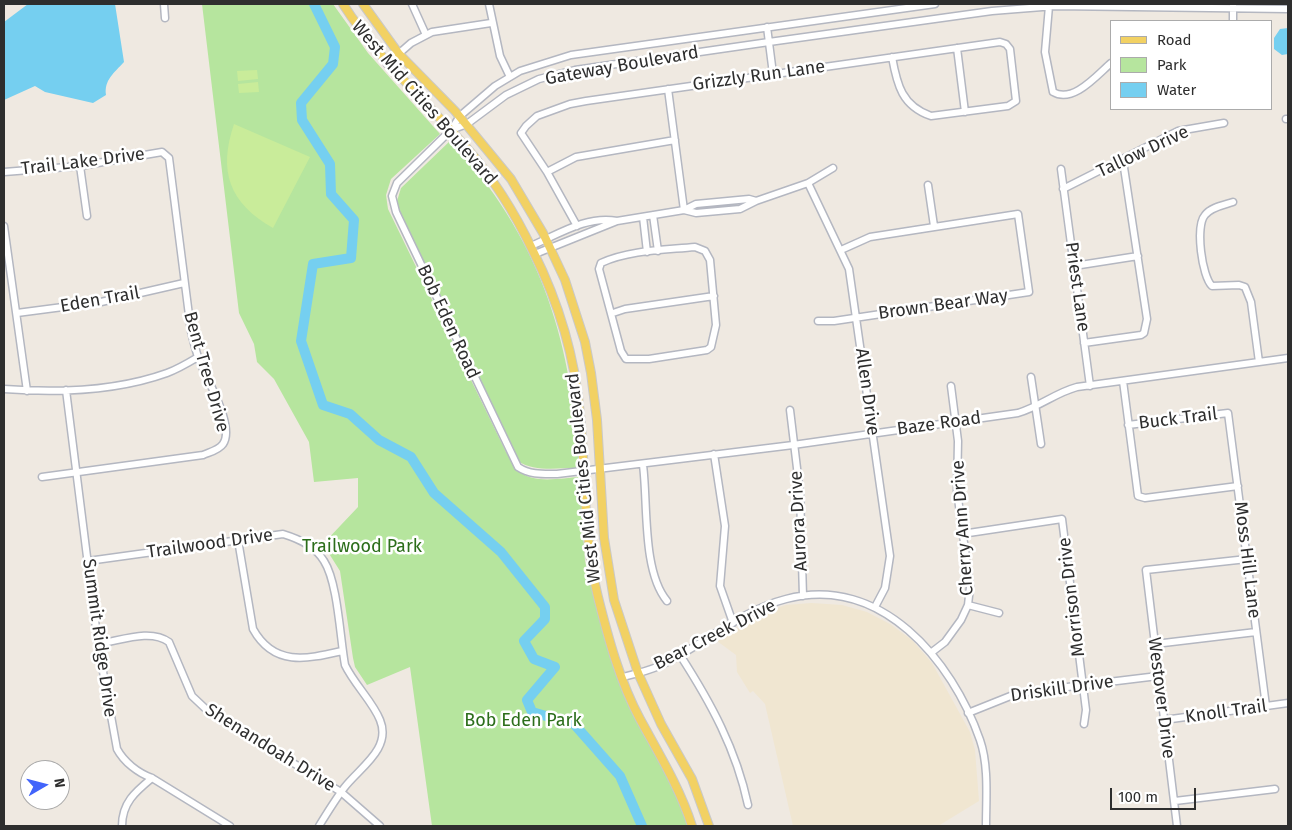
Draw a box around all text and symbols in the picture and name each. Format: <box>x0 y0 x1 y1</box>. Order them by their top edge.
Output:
street label: West Mid Cities Boulevard <box>347 16 501 190</box>
legend <box>1110 20 1272 110</box>
text: Road <box>1157 31 1192 49</box>
street label: Gateway Boulevard <box>544 42 700 90</box>
street label: Grizzly Run Lane <box>691 56 827 96</box>
text: Park <box>1157 56 1187 74</box>
text: Water <box>1157 81 1196 99</box>
street label: Tallow Drive <box>1094 121 1192 183</box>
street label: Trail Lake Drive <box>20 144 146 180</box>
street label: Priest Lane <box>1060 241 1094 333</box>
street label: Bob Eden Road <box>412 261 484 383</box>
street label: Eden Trail <box>59 282 141 318</box>
street label: Brown Bear Way <box>877 285 1009 325</box>
street label: Bent Tree Drive <box>178 309 234 435</box>
street label: Allen Drive <box>850 347 884 437</box>
street label: West Mid Cities Boulevard <box>562 372 606 584</box>
street label: Buck Trail <box>1137 403 1219 435</box>
street label: Baze Road <box>896 407 982 441</box>
street label: Cherry Ann Drive <box>947 459 979 597</box>
street label: Aurora Drive <box>786 470 812 572</box>
street label: Moss Hill Lane <box>1229 500 1265 620</box>
street label: Trailwood Drive <box>146 524 274 564</box>
park label: Trailwood Park <box>302 536 422 558</box>
street label: Morrison Drive <box>1054 536 1090 658</box>
street label: Summit Ridge Drive <box>77 557 121 719</box>
street label: Bear Creek Drive <box>650 595 780 675</box>
street label: Westover Drive <box>1143 636 1179 760</box>
street label: Driskill Drive <box>1009 671 1115 707</box>
street label: Knoll Trail <box>1184 696 1268 728</box>
street label: Shenandoah Drive <box>201 699 339 797</box>
park label: Bob Eden Park <box>464 710 582 732</box>
north arrow <box>20 760 70 810</box>
text: N <box>50 777 68 789</box>
scale bar <box>1112 778 1198 810</box>
text: 100 m <box>1118 788 1158 806</box>

